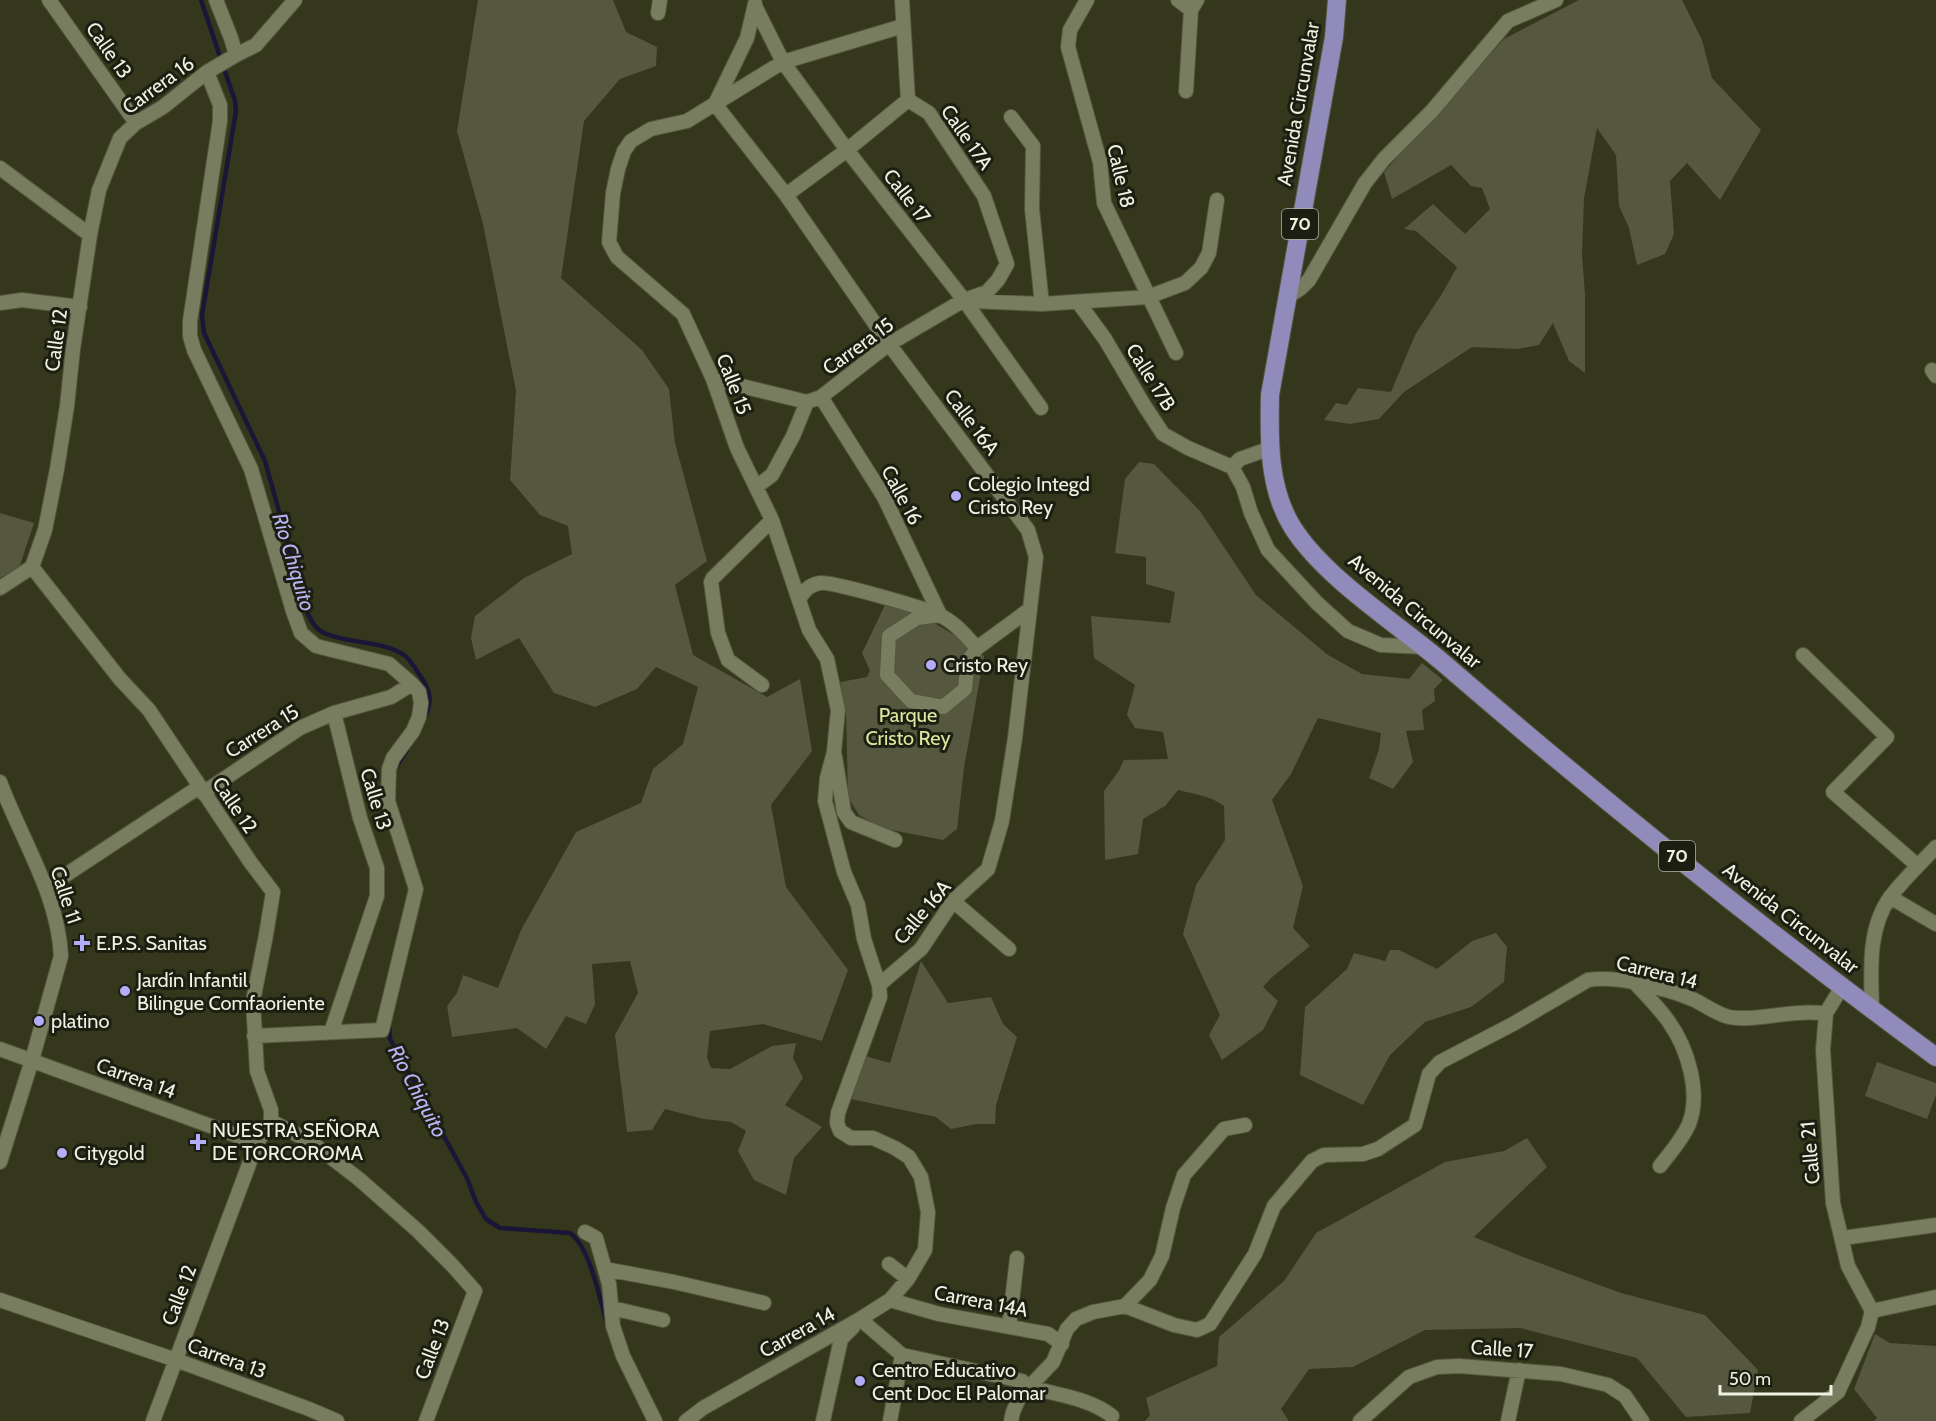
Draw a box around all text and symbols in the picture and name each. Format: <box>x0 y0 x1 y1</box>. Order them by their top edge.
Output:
street label: Calle 13 <box>81 17 137 83</box>
street label: Avenida Circunvalar <box>1272 20 1324 188</box>
street label: Carrera 16 <box>117 51 199 119</box>
street label: Calle 17A <box>936 100 998 175</box>
street label: Calle 18 <box>1102 142 1140 210</box>
street label: Calle 17 <box>878 164 936 228</box>
road number: 70 <box>1282 209 1318 239</box>
street label: Calle 12 <box>40 307 72 373</box>
street label: Carrera 15 <box>818 312 898 380</box>
street label: Calle 17B <box>1121 339 1181 415</box>
street label: Calle 15 <box>711 350 757 418</box>
street label: Calle 16A <box>939 384 1005 460</box>
street label: Calle 16 <box>876 461 928 529</box>
place label: Colegio Integd Cristo Rey <box>968 472 1090 519</box>
marker: Colegio Integd Cristo Rey <box>949 489 963 503</box>
water label: Río Chiquito <box>267 510 321 614</box>
street label: Avenida Circunvalar <box>1344 549 1487 674</box>
place label: Cristo Rey <box>943 653 1028 677</box>
marker: Cristo Rey <box>924 658 938 672</box>
street label: Carrera 15 <box>221 699 303 763</box>
park label: Parque Cristo Rey <box>865 703 951 750</box>
street label: Calle 13 <box>355 765 397 833</box>
street label: Calle 12 <box>207 772 263 838</box>
road number: 70 <box>1659 841 1695 871</box>
street label: Avenida Circunvalar <box>1718 857 1864 979</box>
street label: Calle 11 <box>45 863 87 927</box>
street label: Calle 16A <box>888 875 956 949</box>
place label: E.P.S. Sanitas <box>96 931 207 955</box>
marker: E.P.S. Sanitas <box>73 934 91 952</box>
street label: Carrera 14 <box>1614 950 1701 994</box>
place label: Jardín Infantil Bilingue Comfaoriente <box>136 968 325 1015</box>
marker: Jardín Infantil Bilingue Comfaoriente <box>118 984 132 998</box>
place label: platino <box>51 1009 109 1033</box>
marker: platino <box>32 1014 46 1028</box>
water label: Río Chiquito <box>383 1040 453 1142</box>
street label: Carrera 14 <box>93 1053 179 1104</box>
place label: NUESTRA SEÑORA DE TORCOROMA <box>212 1118 380 1165</box>
street label: Calle 21 <box>1795 1121 1825 1185</box>
marker: NUESTRA SEÑORA DE TORCOROMA <box>189 1133 207 1151</box>
place label: Citygold <box>74 1141 145 1165</box>
marker: Citygold <box>55 1146 69 1160</box>
street label: Calle 12 <box>157 1261 201 1329</box>
street label: Carrera 14A <box>932 1280 1031 1322</box>
street label: Carrera 14 <box>755 1301 839 1363</box>
street label: Calle 13 <box>409 1315 455 1383</box>
street label: Carrera 13 <box>184 1333 270 1383</box>
street label: Calle 17 <box>1470 1335 1534 1363</box>
place label: Centro Educativo Cent Doc El Palomar <box>872 1358 1046 1405</box>
scale bar <box>1720 1358 1831 1396</box>
text: 50 m <box>1729 1368 1771 1390</box>
marker: Centro Educativo Cent Doc El Palomar <box>853 1374 867 1388</box>

